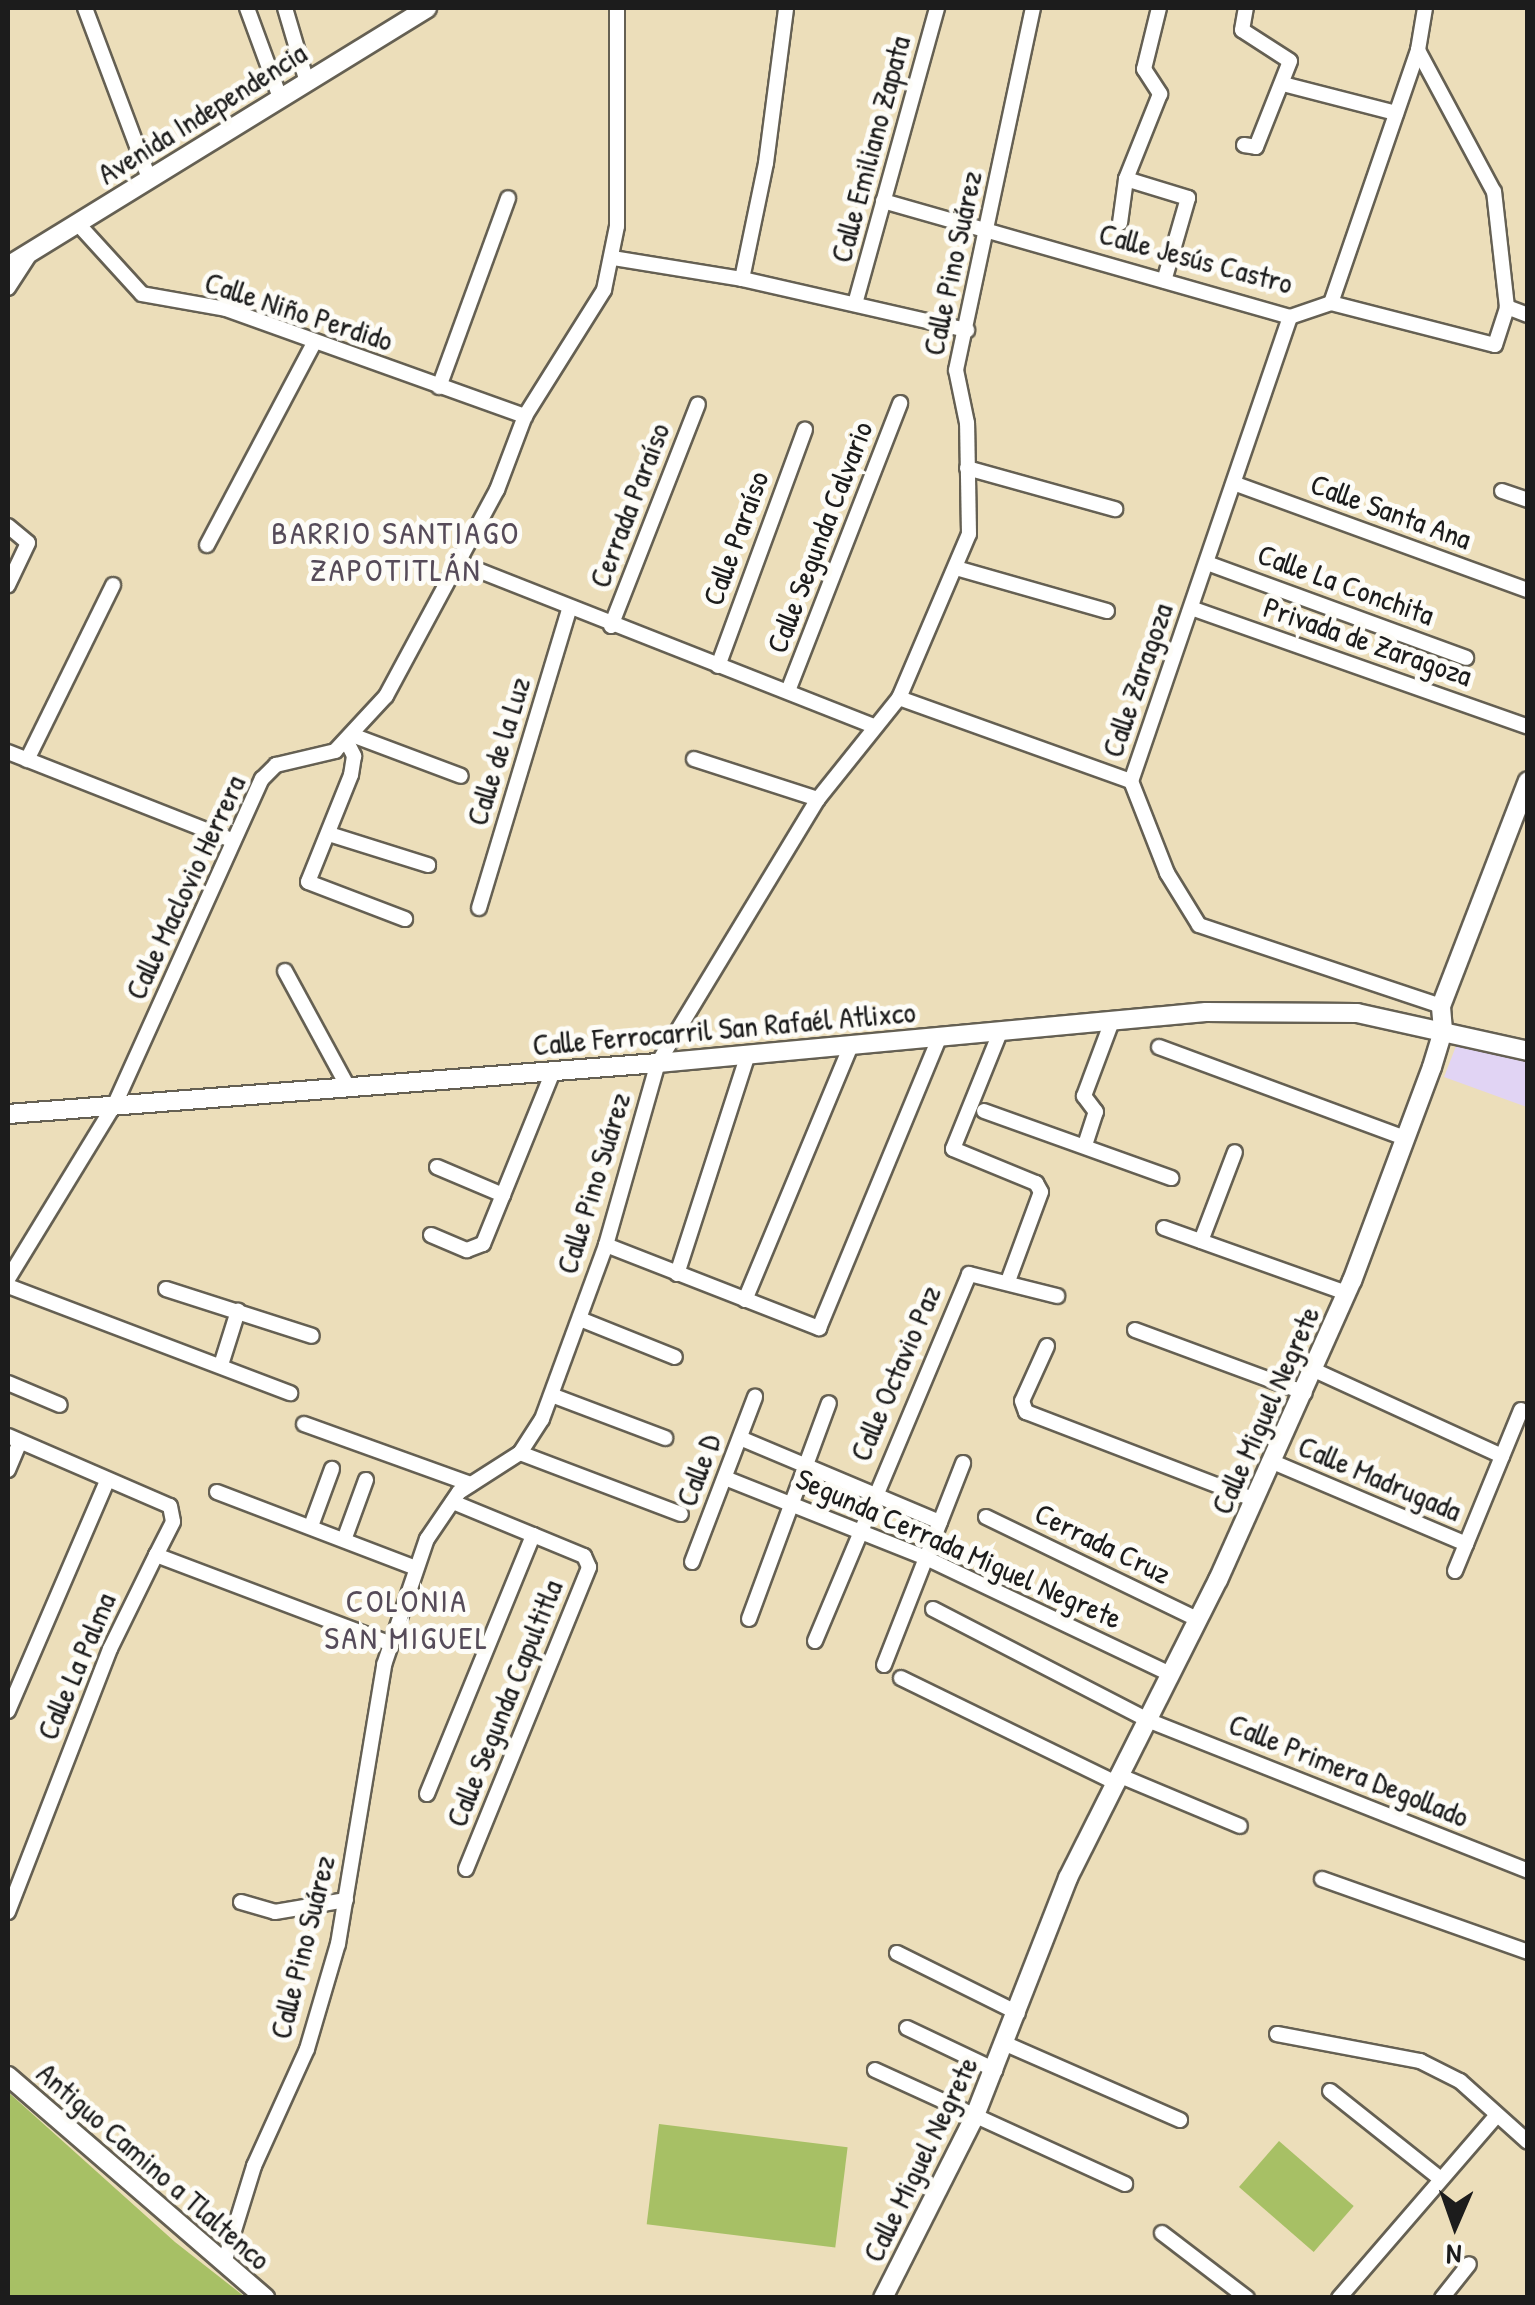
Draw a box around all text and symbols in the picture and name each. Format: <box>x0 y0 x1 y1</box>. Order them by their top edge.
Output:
street label: Calle Emiliano Zapata <box>822 32 918 266</box>
street label: Avenida Independencia <box>91 34 313 192</box>
street label: Calle Pino Suárez <box>915 168 989 358</box>
street label: Calle Jesús Castro <box>1095 215 1297 301</box>
street label: Calle Niño Perdido <box>201 264 397 358</box>
street label: Calle Segunda Calvario <box>758 416 880 658</box>
street label: Cerrada Paraíso <box>581 418 677 592</box>
street label: Calle Santa Ana <box>1306 465 1476 557</box>
street label: Calle Paraíso <box>694 466 776 610</box>
district label: BARRIO SANTIAGO ZAPOTITLÁN <box>271 515 521 590</box>
street label: Calle La Conchita <box>1253 535 1439 633</box>
street label: Privada de Zaragoza <box>1259 589 1477 693</box>
street label: Calle Zaragoza <box>1094 598 1180 762</box>
street label: Calle de la Luz <box>458 673 538 829</box>
street label: Calle Maclovio Herrera <box>117 769 253 1005</box>
street label: Calle Ferrocarril San Rafaél Atlixco <box>531 993 917 1063</box>
street label: Calle Pino Suárez <box>548 1088 638 1278</box>
street label: Calle Octavio Paz <box>842 1280 948 1466</box>
street label: Calle Miguel Negrete <box>1203 1300 1327 1520</box>
street label: Calle Madrugada <box>1293 1428 1467 1528</box>
street label: Calle D <box>668 1429 728 1511</box>
street label: Segunda Cerrada Miguel Negrete <box>791 1460 1127 1636</box>
street label: Cerrada Cruz <box>1029 1495 1177 1591</box>
street label: Calle Segunda Capultitla <box>438 1574 570 1832</box>
district label: COLONIA SAN MIGUEL <box>324 1583 490 1658</box>
street label: Calle La Palma <box>29 1587 123 1745</box>
street label: Calle Primera Degollado <box>1224 1705 1474 1835</box>
street label: Calle Pino Suárez <box>262 1852 342 2042</box>
street label: Calle Miguel Negrete <box>855 2051 985 2267</box>
street label: Antiguo Camino a Tlaltenco <box>30 2055 278 2277</box>
north arrow <box>1405 2175 1505 2275</box>
text: N <box>1446 2236 1462 2274</box>

